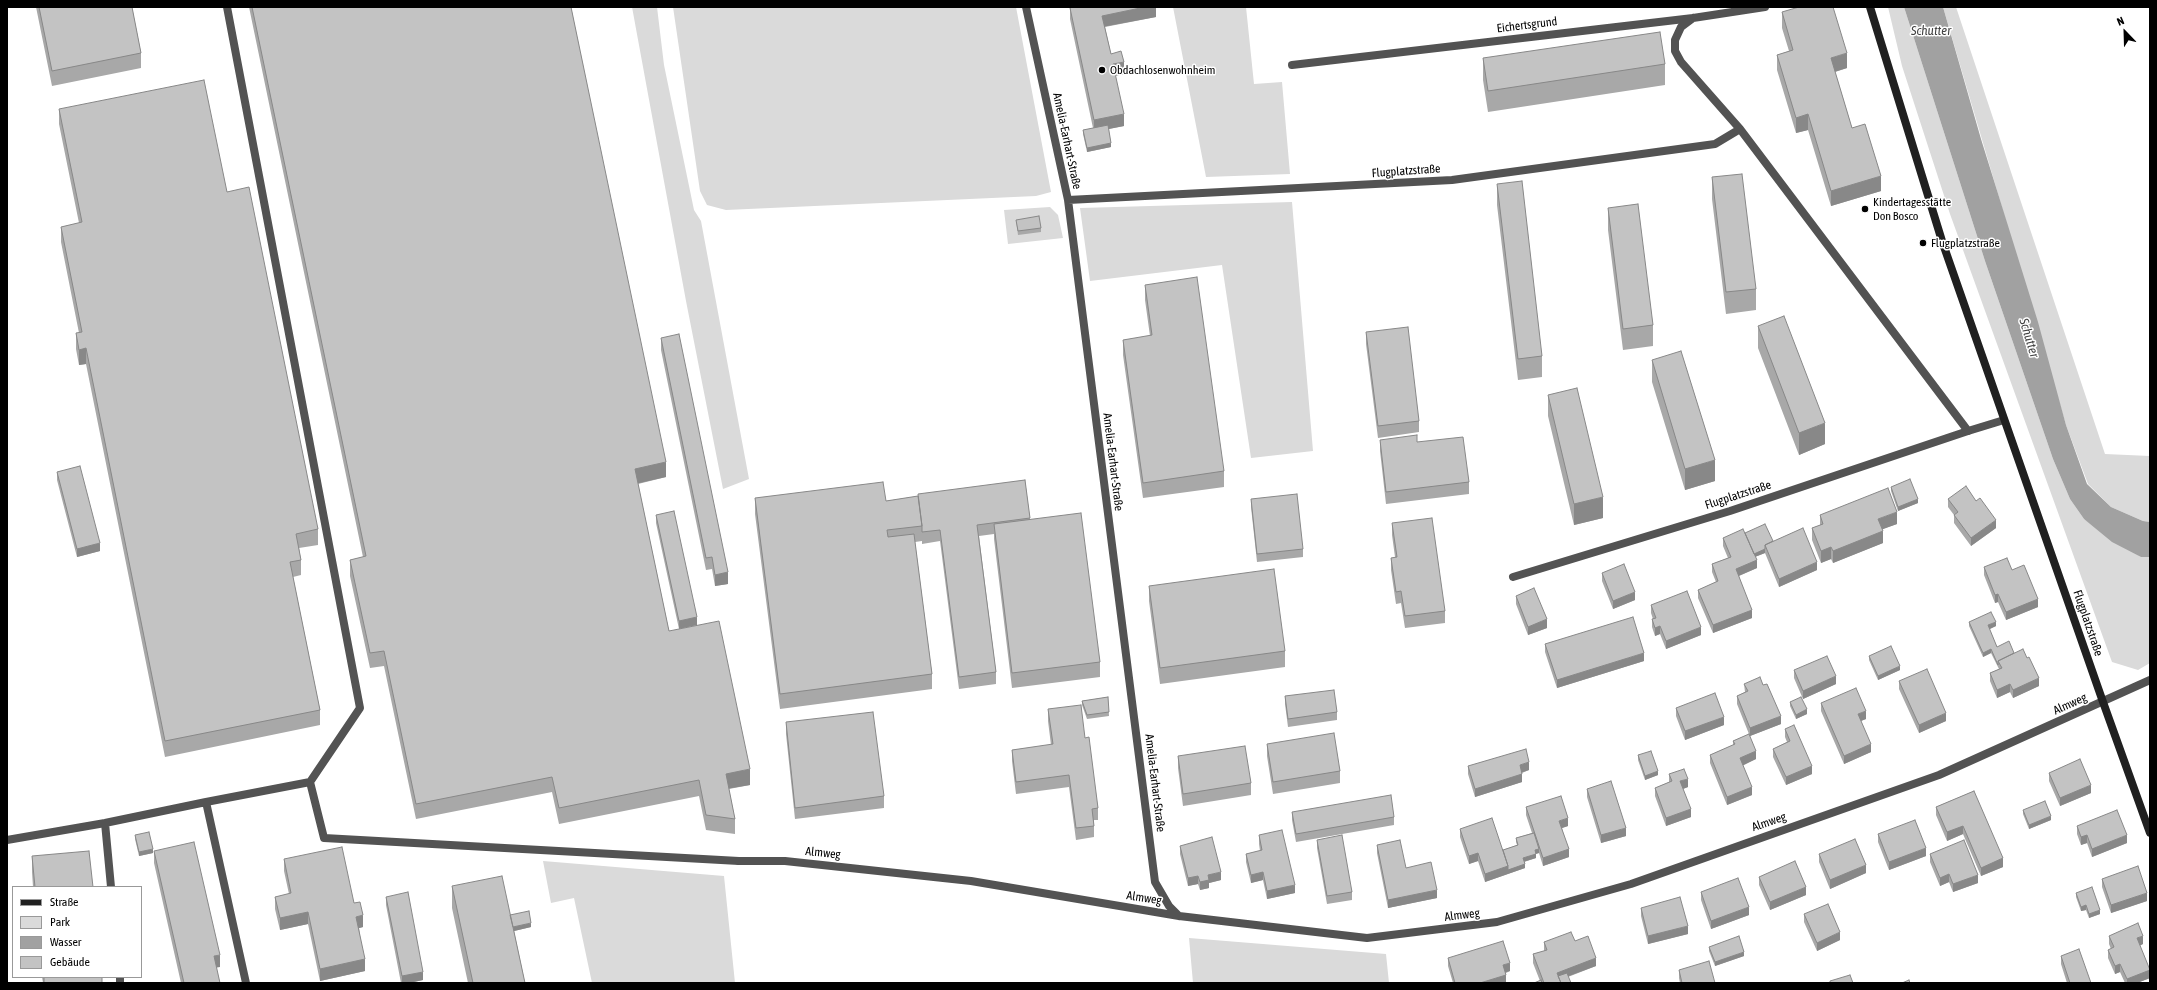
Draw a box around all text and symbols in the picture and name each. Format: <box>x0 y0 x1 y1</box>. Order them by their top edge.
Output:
north arrow <box>2105 12 2145 52</box>
street label: Eichertsgrund <box>1496 14 1558 36</box>
text: N <box>2115 14 2126 28</box>
water label: Schutter <box>1911 23 1951 39</box>
place label: Obdachlosenwohnheim <box>1110 63 1215 77</box>
marker: Obdachlosenwohnheim <box>1097 65 1107 75</box>
street label: Amelia-Earhart-Straße <box>1050 91 1084 191</box>
street label: Flugplatzstraße <box>1371 161 1441 181</box>
place label: Kindertagesstätte Don Bosco <box>1873 195 1951 223</box>
marker: Kindertagesstätte Don Bosco <box>1860 204 1870 214</box>
place label: Flugplatzstraße <box>1931 236 2000 250</box>
marker: Flugplatzstraße <box>1918 238 1928 248</box>
water label: Schutter <box>2016 317 2042 359</box>
street label: Amelia-Earhart-Straße <box>1100 412 1126 512</box>
street label: Flugplatzstraße <box>1703 478 1773 512</box>
street label: Flugplatzstraße <box>2070 588 2106 658</box>
street label: Almweg <box>2051 690 2089 718</box>
street label: Amelia-Earhart-Straße <box>1142 733 1168 833</box>
street label: Almweg <box>1750 809 1788 835</box>
street label: Almweg <box>805 844 841 862</box>
legend <box>12 886 142 978</box>
street label: Almweg <box>1125 888 1163 908</box>
text: Straße <box>50 895 78 909</box>
street label: Almweg <box>1444 906 1480 924</box>
text: Park <box>50 915 70 929</box>
text: Wasser <box>50 935 81 949</box>
text: Gebäude <box>50 955 90 969</box>

